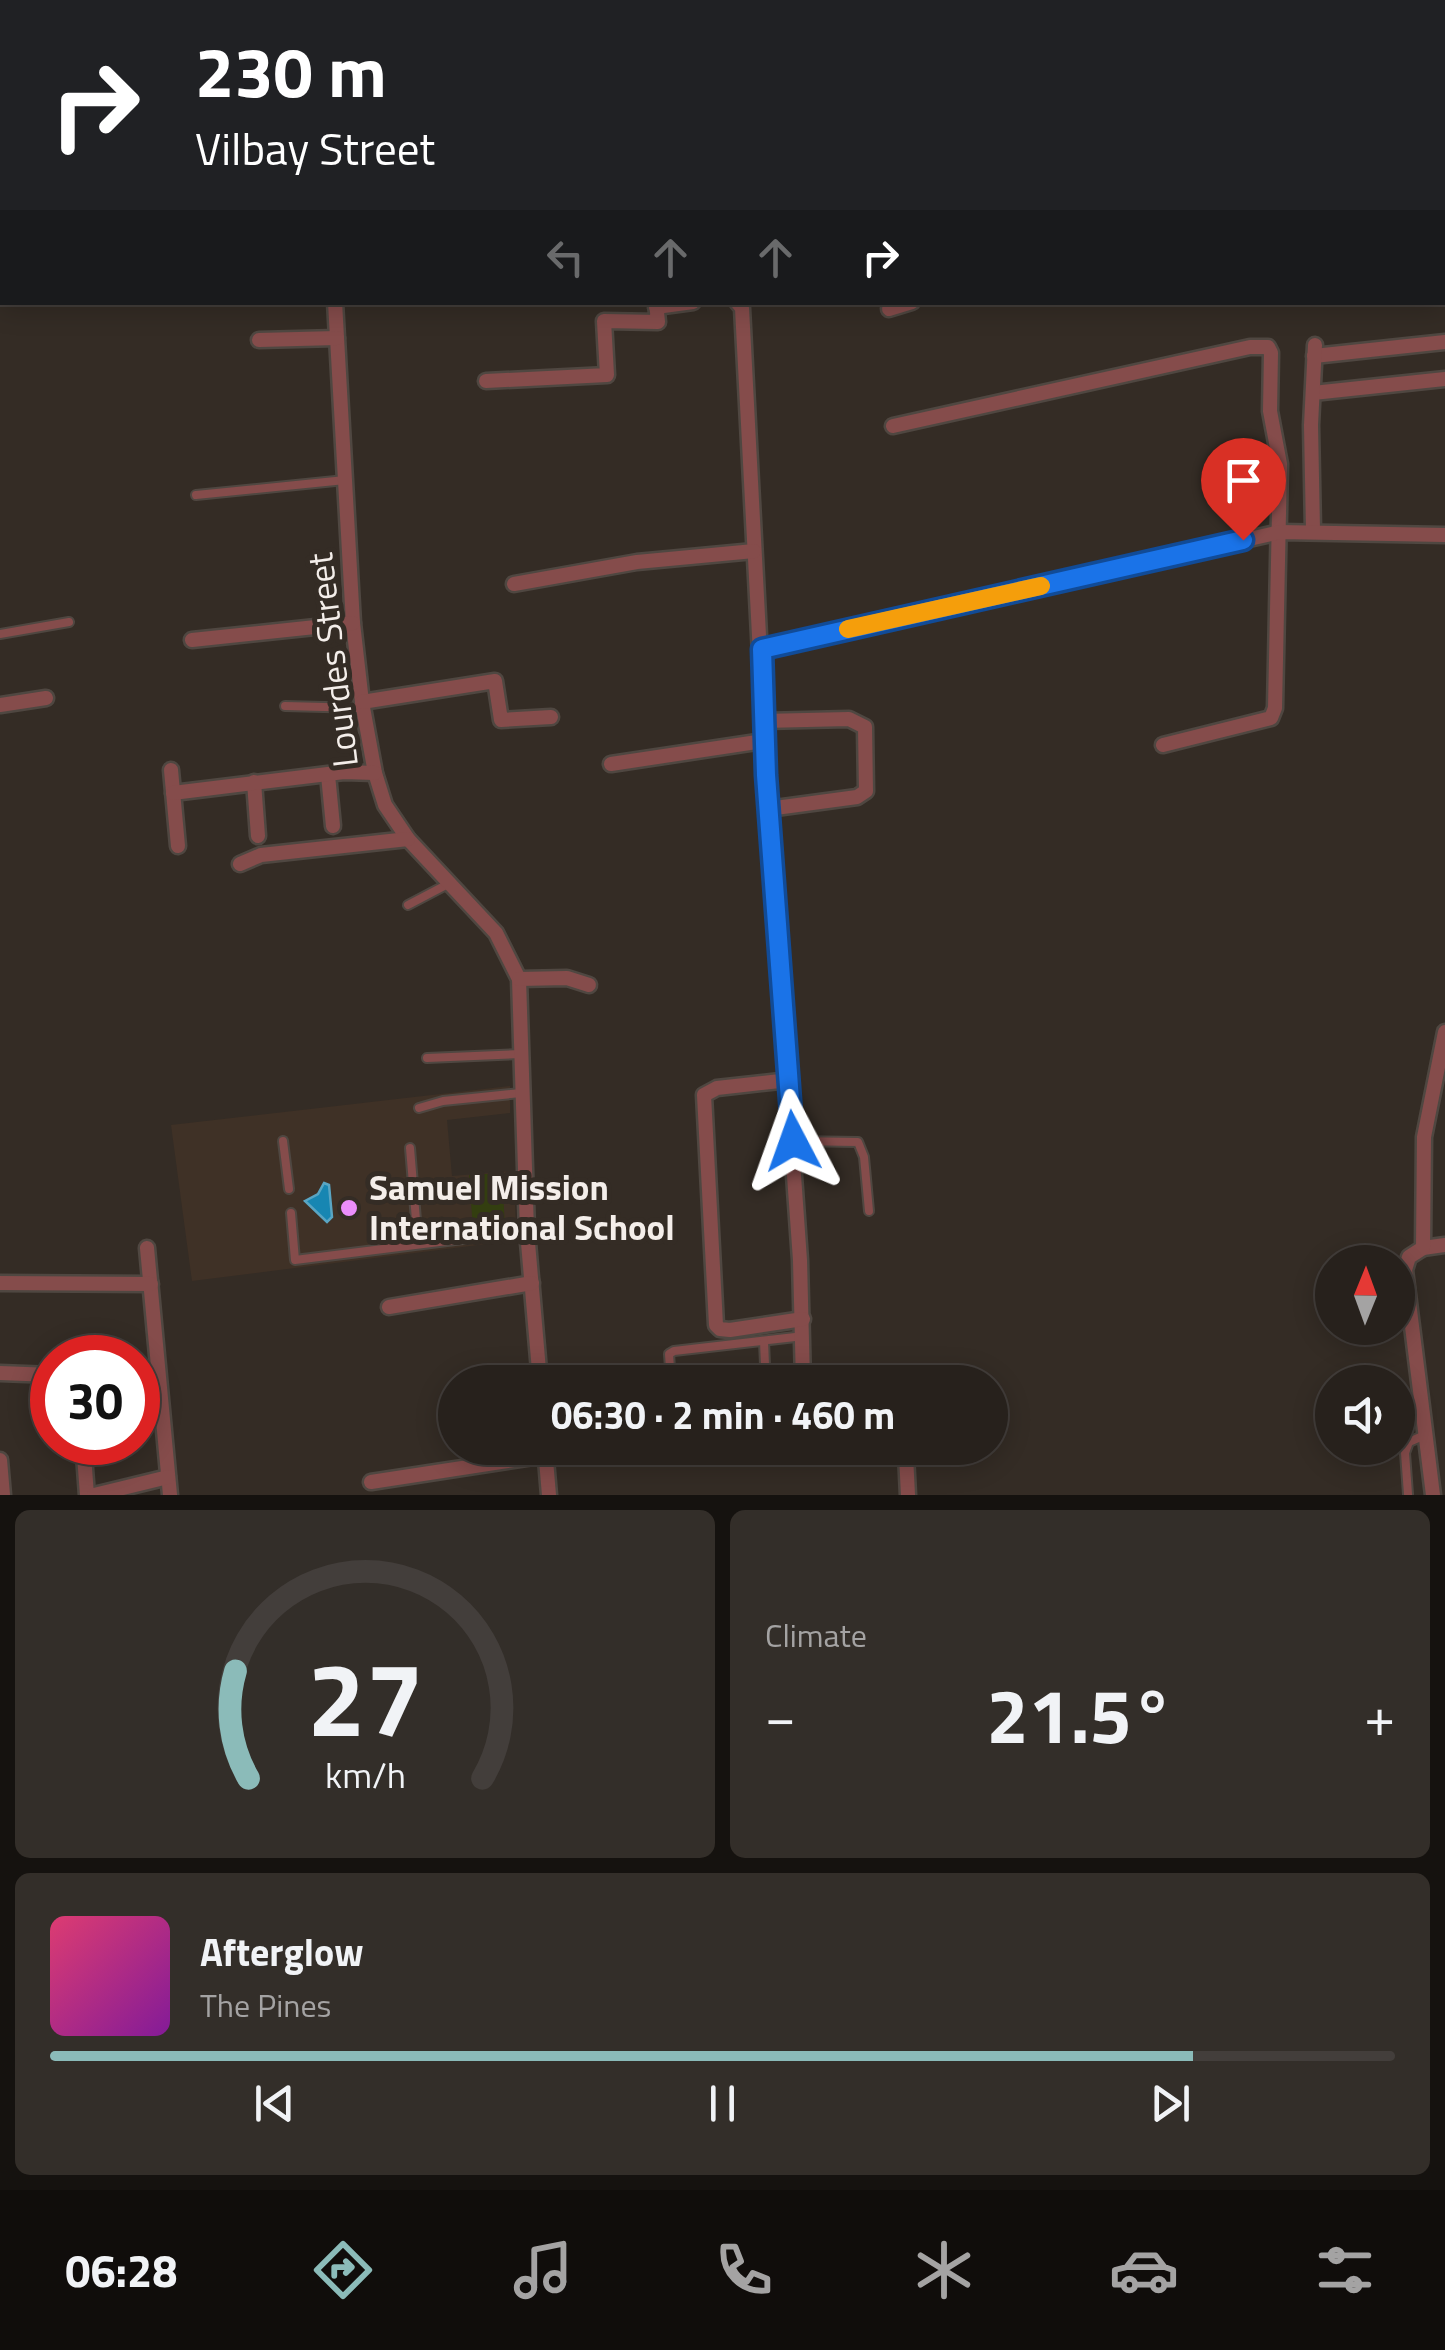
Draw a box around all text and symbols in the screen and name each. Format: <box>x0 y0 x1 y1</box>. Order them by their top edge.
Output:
text: 230 m <box>195 18 387 124</box>
icon: right <box>30 40 160 170</box>
text: Vilbay Street <box>195 114 435 182</box>
icon: left <box>538 230 593 285</box>
icon: ahead <box>643 230 698 285</box>
icon: ahead <box>748 230 803 285</box>
icon: right <box>853 230 908 285</box>
pin <box>1201 438 1286 541</box>
icon: arrive <box>1216 453 1271 508</box>
street label: Lourdes Street <box>292 550 372 770</box>
position arrow <box>741 1089 845 1193</box>
place label: Samuel Mission International School <box>369 1160 675 1254</box>
marker: Samuel Mission International School <box>338 1197 360 1219</box>
north arrow <box>1315 1245 1415 1345</box>
map controls <box>1315 1245 1415 1465</box>
speed limit sign: 30 <box>30 1335 160 1465</box>
button: sound <box>1315 1365 1415 1465</box>
text: 06:30 · 2 min · 460 m <box>551 1386 895 1444</box>
text: Climate <box>765 1611 867 1659</box>
text: 27 <box>307 1618 423 1776</box>
text: 21.5° <box>986 1658 1174 1772</box>
text: − <box>765 1674 796 1757</box>
text: + <box>1364 1674 1395 1757</box>
text: km/h <box>325 1747 405 1802</box>
text: Afterglow <box>200 1923 364 1981</box>
text: The Pines <box>200 1981 331 2029</box>
icon: previous <box>247 2076 302 2131</box>
icon: pause <box>695 2076 750 2131</box>
icon: next <box>1143 2076 1198 2131</box>
icon: directions <box>308 2235 378 2305</box>
icon: music <box>508 2235 578 2305</box>
icon: phone <box>709 2235 779 2305</box>
icon: climate <box>909 2235 979 2305</box>
icon: car <box>1109 2235 1179 2305</box>
icon: filters <box>1310 2235 1380 2305</box>
text: 06:28 <box>65 2236 178 2304</box>

